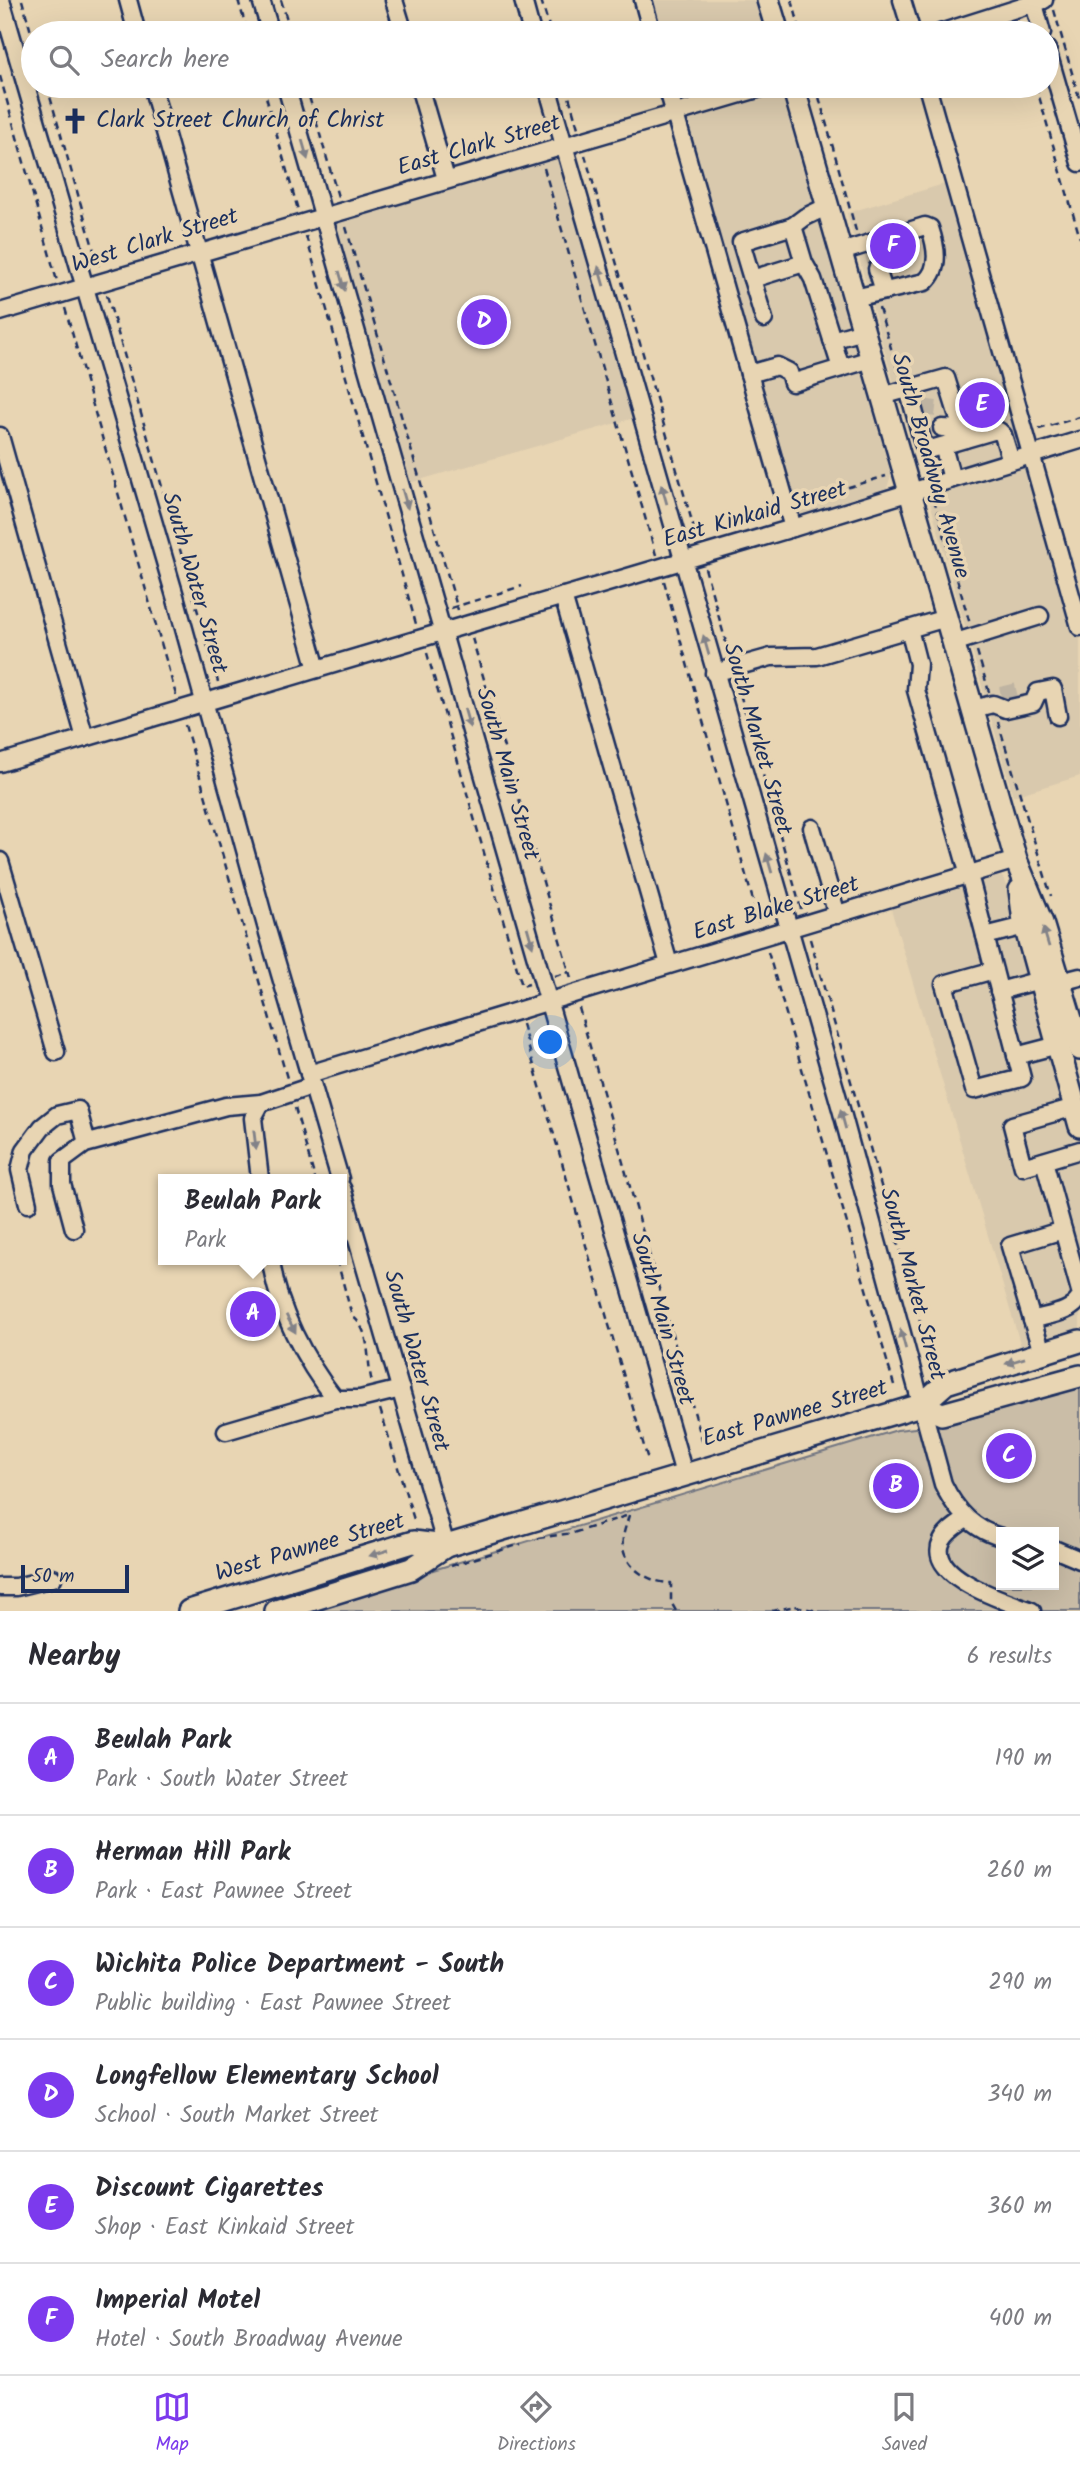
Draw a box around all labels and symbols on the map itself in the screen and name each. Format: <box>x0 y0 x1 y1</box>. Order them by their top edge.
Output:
place label: Clark Street Church of Christ <box>96 103 385 139</box>
street label: East Clark Street <box>393 105 566 187</box>
church icon: Clark Street Church of Christ <box>60 106 90 136</box>
one-way arrow <box>300 140 310 161</box>
street label: West Clark Street <box>67 198 244 283</box>
pin: F <box>870 220 916 272</box>
one-way arrow <box>596 265 606 286</box>
one-way arrow <box>338 270 348 291</box>
pin: D <box>461 296 507 348</box>
street label: South Broadway Avenue <box>881 349 979 583</box>
pin: E <box>959 379 1005 431</box>
street label: East Kinkaid Street <box>659 471 852 558</box>
one-way arrow <box>658 484 668 505</box>
street label: South Water Street <box>151 488 237 679</box>
one-way arrow <box>400 489 410 510</box>
one-way arrow <box>701 634 711 655</box>
street label: South Market Street <box>712 639 802 840</box>
street label: South Main Street <box>465 683 549 866</box>
one-way arrow <box>463 708 473 729</box>
one-way arrow <box>764 852 774 873</box>
street label: East Blake Street <box>689 866 865 951</box>
one-way arrow <box>1040 926 1051 947</box>
one-way arrow <box>525 927 535 948</box>
your location <box>533 1025 567 1059</box>
one-way arrow <box>838 1108 848 1129</box>
one-way arrow <box>250 1129 261 1151</box>
street label: South Market Street <box>869 1184 955 1385</box>
street label: South Main Street <box>620 1228 704 1411</box>
street label: South Water Street <box>373 1266 459 1457</box>
pin: A <box>230 1288 276 1340</box>
one-way arrow <box>285 1314 297 1334</box>
one-way arrow <box>897 1328 908 1350</box>
one-way arrow <box>1004 1356 1025 1367</box>
street label: East Pawnee Street <box>698 1370 893 1458</box>
pin: C <box>986 1430 1032 1482</box>
pin: B <box>873 1460 919 1512</box>
street label: West Pawnee Street <box>211 1503 410 1592</box>
one-way arrow <box>369 1548 390 1558</box>
scale bar <box>21 1562 130 1594</box>

